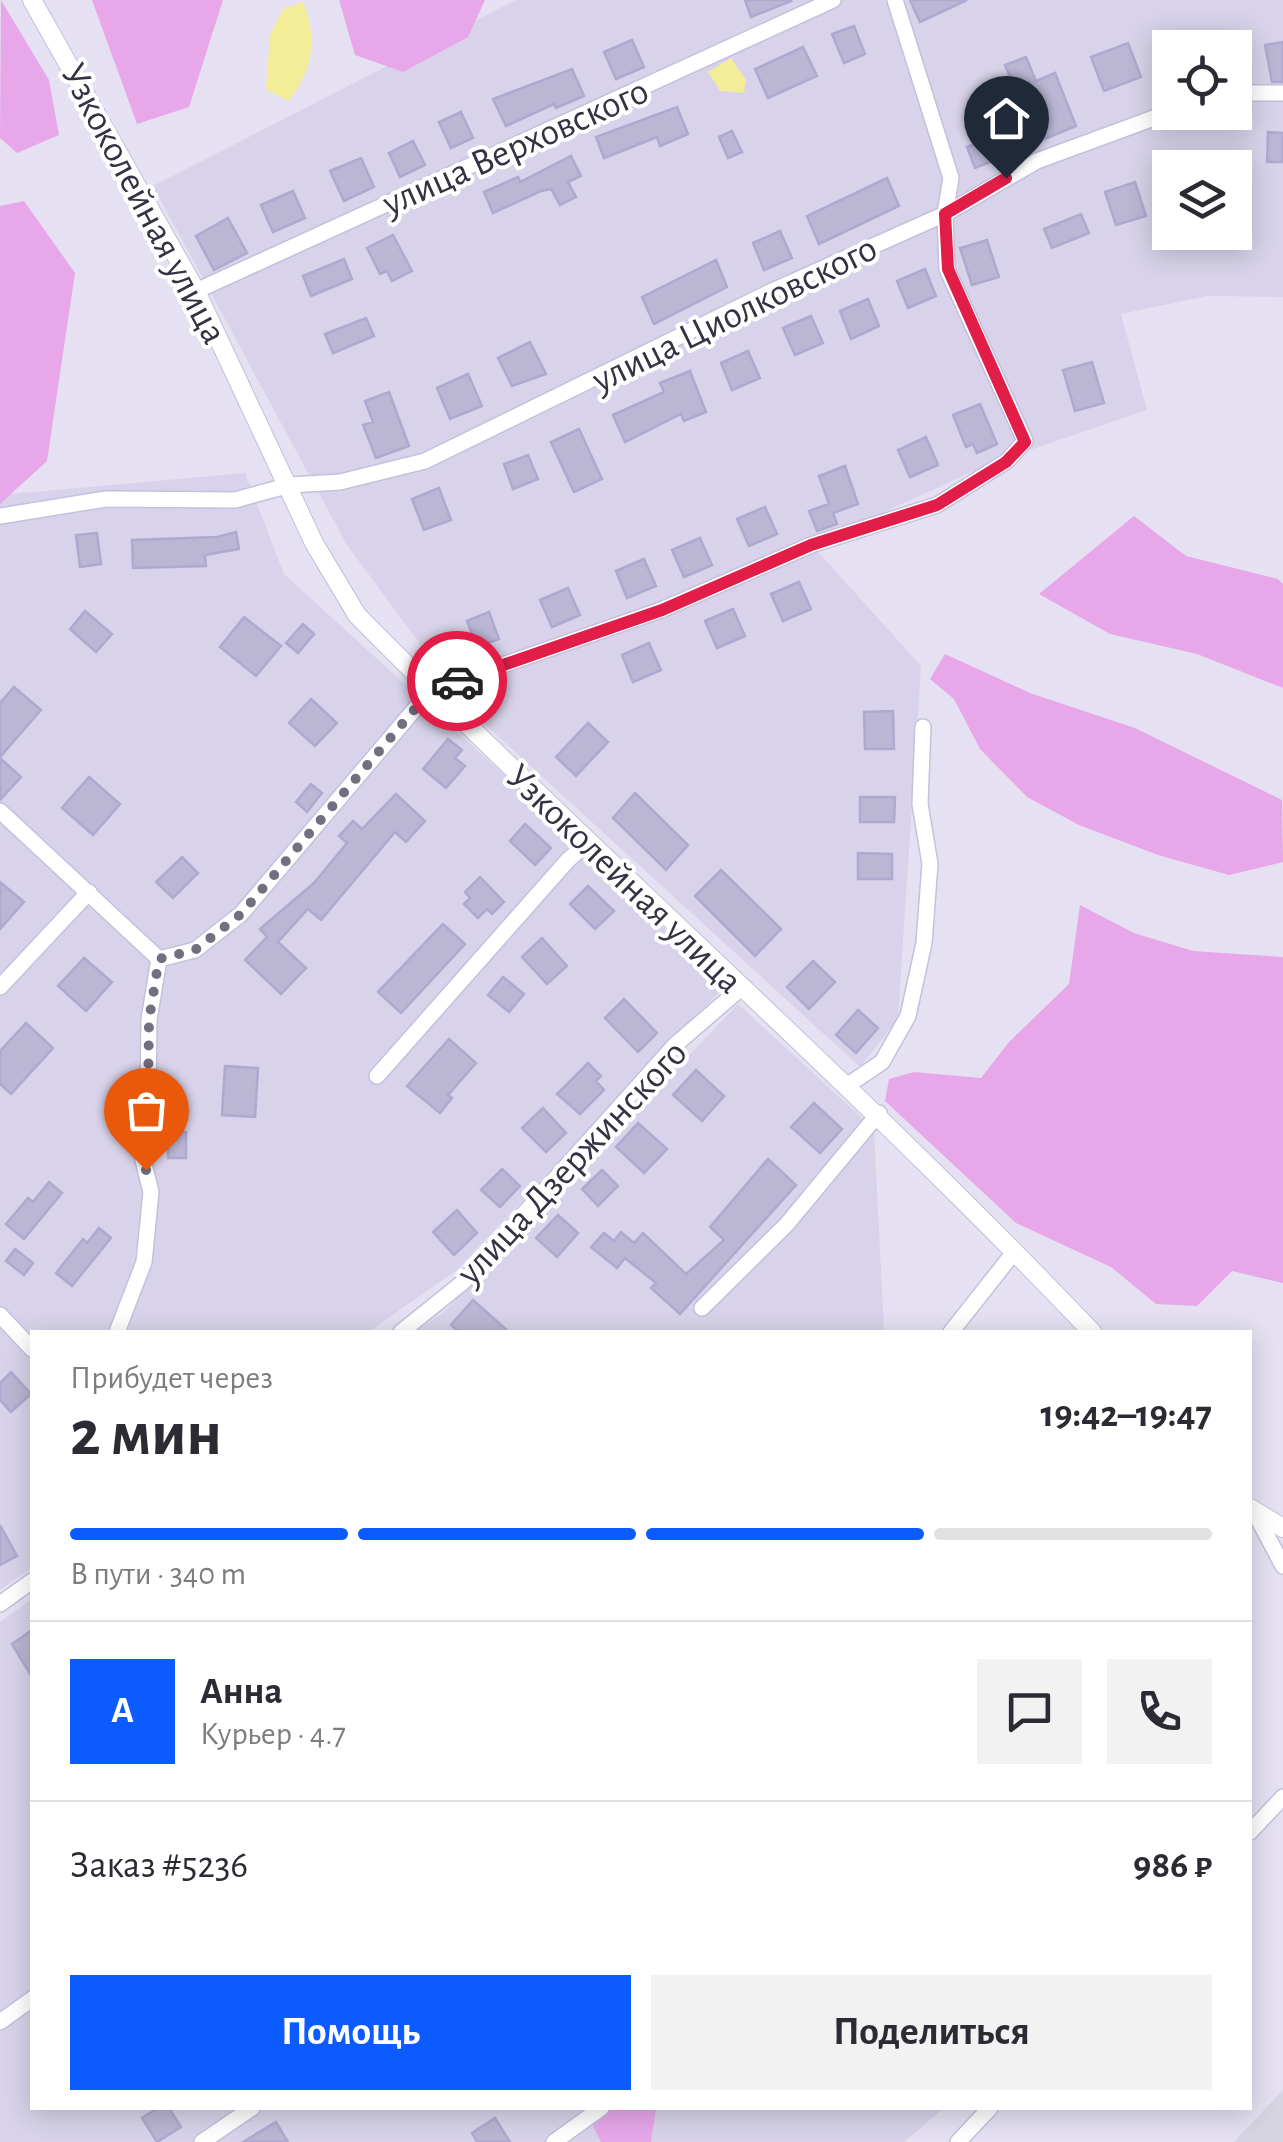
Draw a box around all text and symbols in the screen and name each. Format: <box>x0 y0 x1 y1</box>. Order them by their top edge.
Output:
map controls <box>1152 30 1252 250</box>
button: locate <box>1152 30 1252 130</box>
street label: Узкоколейная улица <box>53 58 233 350</box>
street label: улица Верховского <box>376 72 654 224</box>
pin <box>964 76 1049 179</box>
icon: home <box>979 91 1034 146</box>
button: layers <box>1152 150 1252 250</box>
street label: улица Циолковского <box>586 229 883 401</box>
courier <box>407 631 507 731</box>
icon: car <box>430 654 485 709</box>
street label: Узкоколейная улица <box>498 758 749 1001</box>
street label: улица Дзержинского <box>449 1034 695 1293</box>
pin <box>104 1068 189 1171</box>
icon: bag <box>119 1083 174 1138</box>
text: Прибудет через <box>70 1362 273 1394</box>
text: 19:42–19:47 <box>1040 1396 1212 1434</box>
text: 2 мин <box>70 1402 222 1467</box>
text: В пути · 340 m <box>70 1558 246 1590</box>
button: chat <box>977 1659 1082 1764</box>
button: phone <box>1107 1659 1212 1764</box>
text: Анна <box>200 1673 283 1711</box>
text: А <box>111 1692 134 1730</box>
text: Курьер · 4.7 <box>200 1718 346 1750</box>
text: Заказ #5236 <box>70 1847 248 1885</box>
text: 986 ₽ <box>1133 1847 1212 1885</box>
button: Помощь <box>70 1975 631 2090</box>
button: Поделиться <box>651 1975 1212 2090</box>

